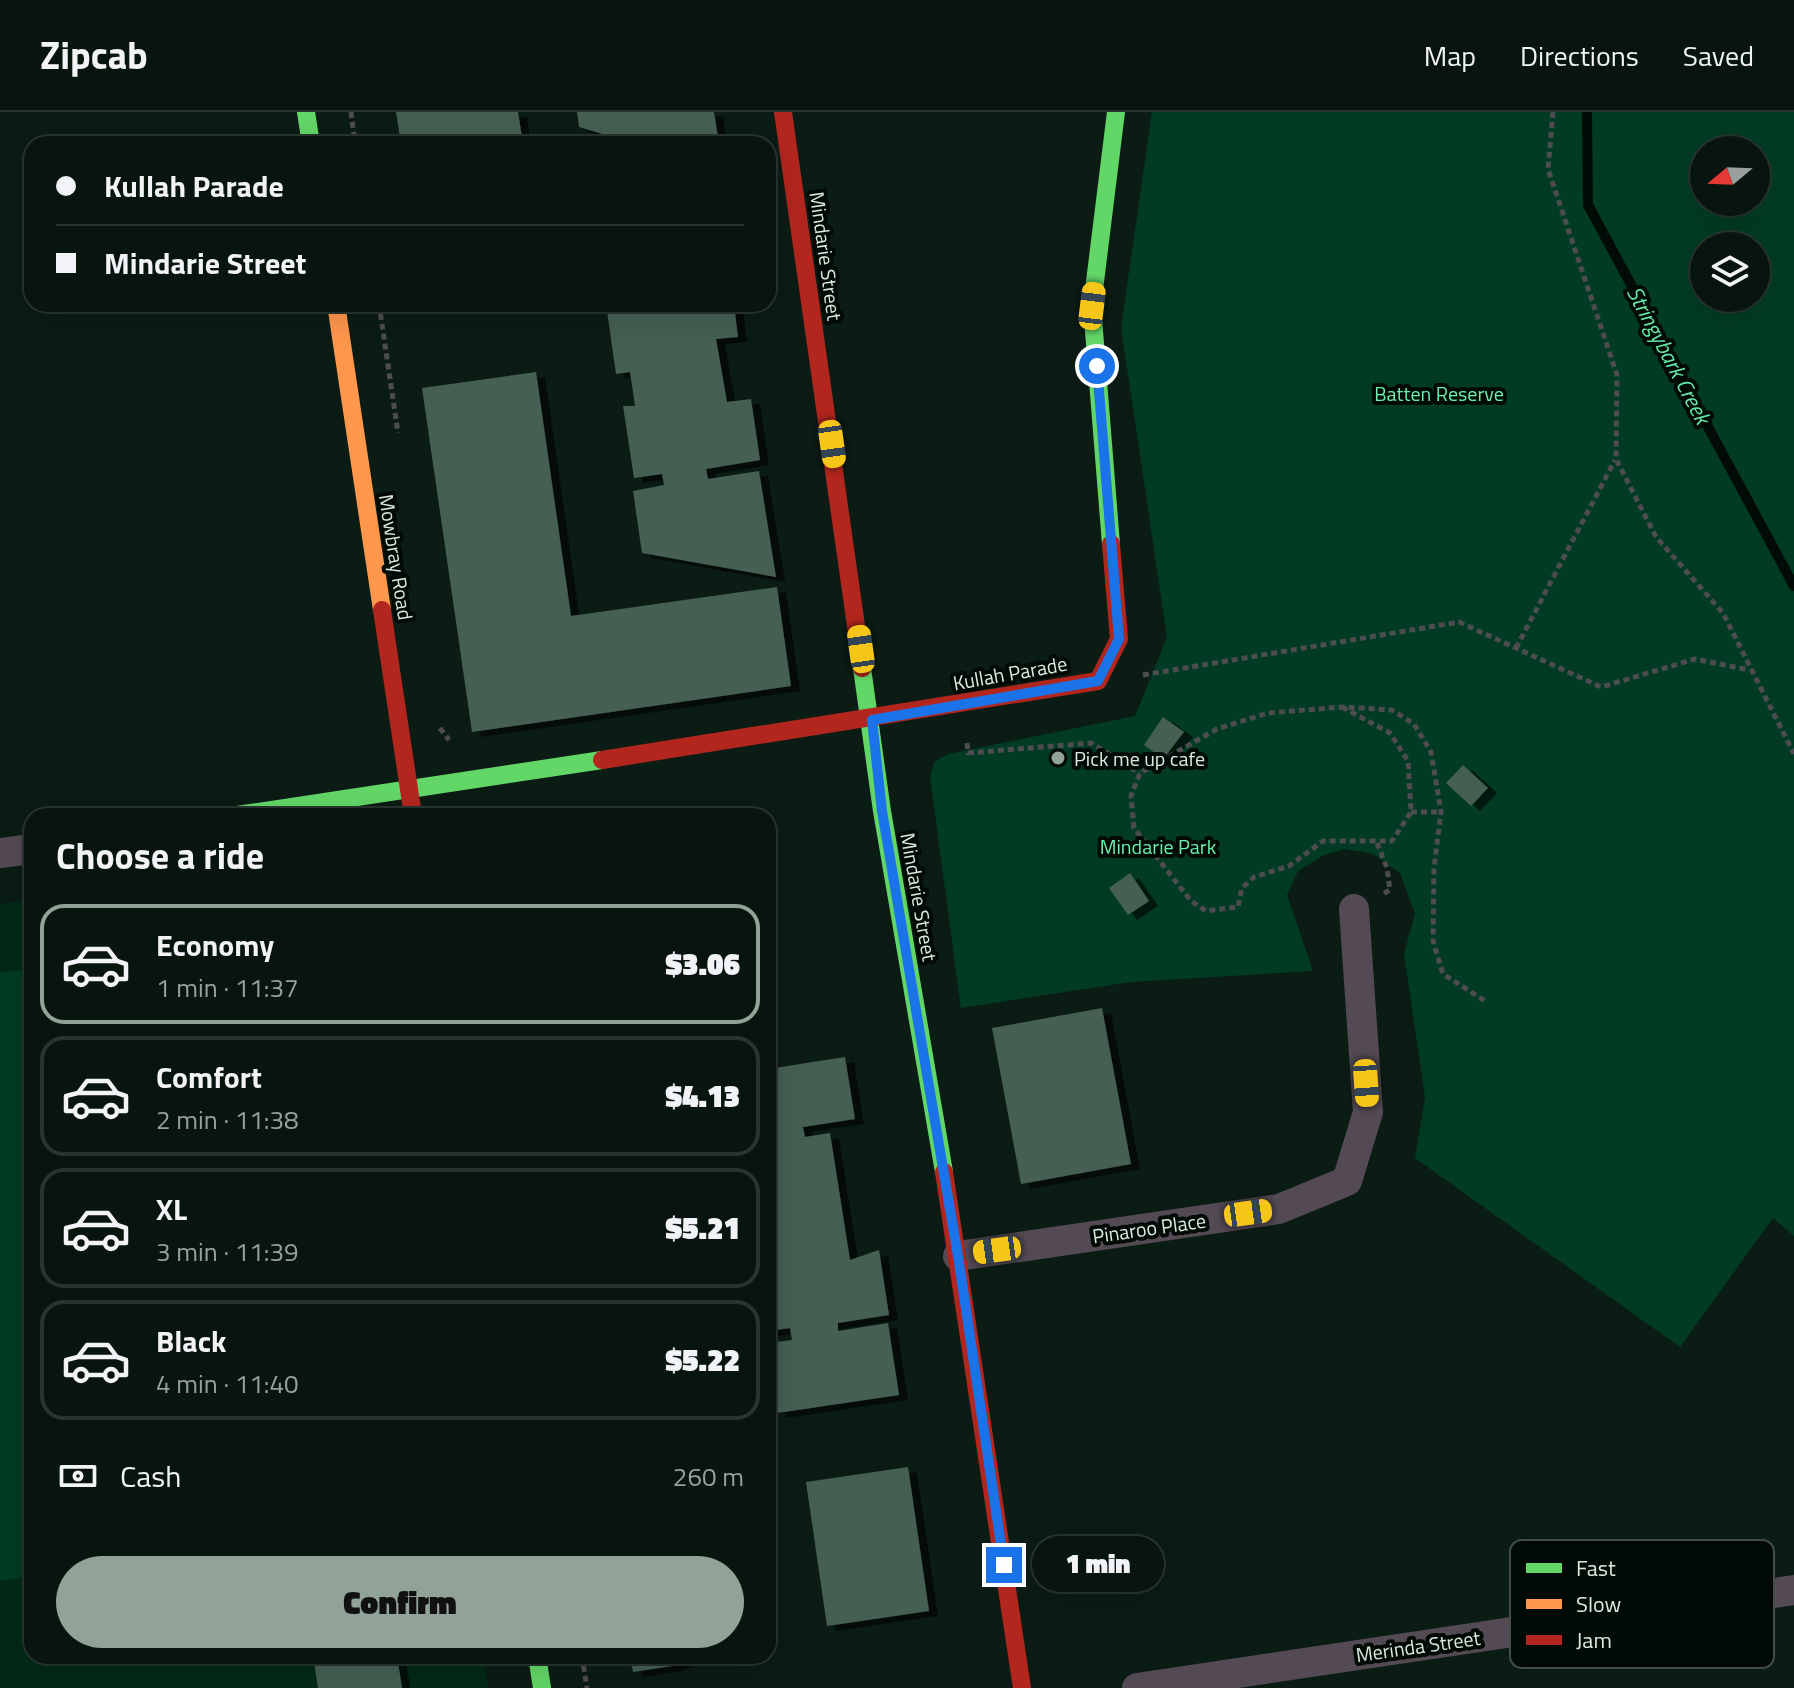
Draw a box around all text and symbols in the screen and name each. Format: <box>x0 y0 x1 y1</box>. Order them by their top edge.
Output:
text: Zipcab <box>40 26 148 84</box>
text: Map <box>1424 34 1476 77</box>
text: Directions <box>1520 34 1639 77</box>
text: Saved <box>1683 34 1754 77</box>
north arrow <box>1690 136 1770 216</box>
map controls <box>1690 136 1770 312</box>
text: Kullah Parade <box>104 163 284 209</box>
street label: Mindarie Street <box>802 190 850 322</box>
button: layers <box>1690 232 1770 312</box>
text: Mindarie Street <box>104 240 306 286</box>
water label: Stringybark Creek <box>1618 280 1721 432</box>
car <box>1077 281 1107 331</box>
route start <box>1079 348 1115 384</box>
park label: Batten Reserve <box>1374 378 1504 409</box>
car <box>817 419 847 469</box>
street label: Mowbray Road <box>371 492 421 622</box>
car <box>846 624 876 674</box>
street label: Kullah Parade <box>950 648 1070 698</box>
place label: Pick me up cafe <box>1074 743 1205 774</box>
marker: Pick me up cafe <box>1049 749 1067 767</box>
text: Choose a ride <box>56 828 264 883</box>
street label: Mindarie Street <box>892 830 946 964</box>
park label: Mindarie Park <box>1100 831 1217 862</box>
text: Economy <box>156 922 274 968</box>
icon: car <box>60 928 132 1000</box>
text: $3.06 <box>666 941 740 987</box>
text: 1 min · 11:37 <box>156 968 299 1007</box>
text: Comfort <box>156 1054 262 1100</box>
car <box>1352 1058 1380 1108</box>
icon: car <box>60 1060 132 1132</box>
text: $4.13 <box>666 1073 740 1119</box>
text: 2 min · 11:38 <box>156 1100 299 1139</box>
text: XL <box>156 1186 187 1232</box>
icon: car <box>60 1192 132 1264</box>
car <box>1223 1198 1273 1228</box>
text: $5.21 <box>666 1205 740 1251</box>
street label: Pinaroo Place <box>1090 1205 1208 1251</box>
text: 3 min · 11:39 <box>156 1232 299 1271</box>
car <box>972 1235 1022 1265</box>
text: Black <box>156 1318 227 1364</box>
icon: car <box>60 1324 132 1396</box>
text: $5.22 <box>666 1337 740 1383</box>
text: 4 min · 11:40 <box>156 1364 299 1403</box>
text: Cash <box>120 1453 181 1499</box>
icon: cash <box>56 1454 100 1498</box>
text: 260 m <box>673 1457 744 1496</box>
callout: 1 min <box>1032 1537 1164 1593</box>
legend <box>1510 1540 1774 1668</box>
text: 1 min <box>1066 1544 1130 1583</box>
route end <box>986 1547 1022 1583</box>
text: Fast <box>1576 1551 1616 1585</box>
button: Confirm <box>56 1556 744 1648</box>
text: Slow <box>1576 1587 1622 1621</box>
street label: Merinda Street <box>1354 1622 1482 1670</box>
text: Jam <box>1576 1623 1612 1657</box>

